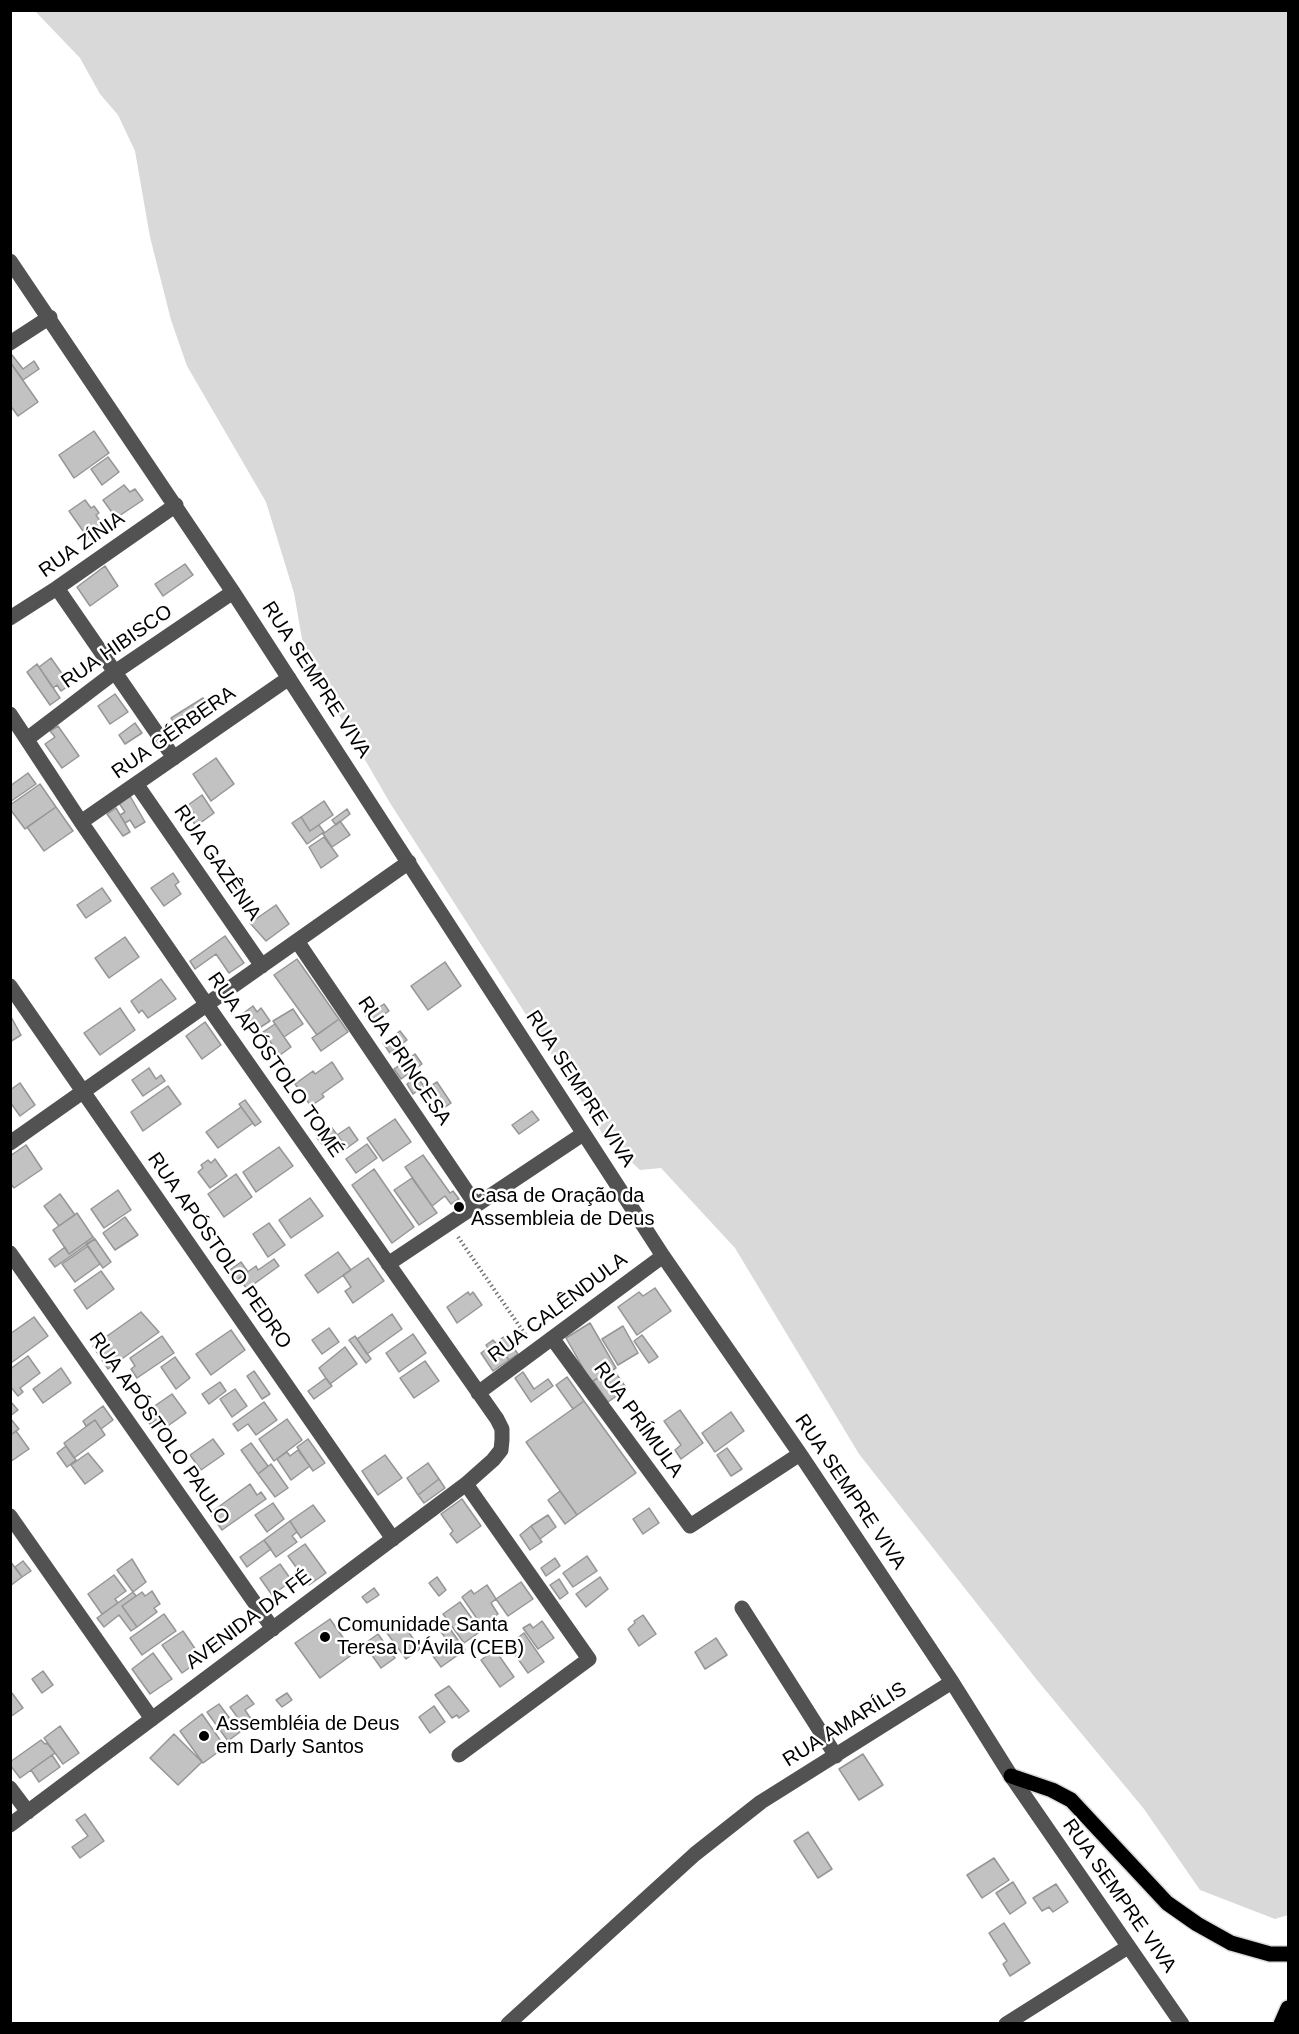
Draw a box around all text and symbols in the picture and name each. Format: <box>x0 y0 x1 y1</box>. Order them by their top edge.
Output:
street label: RUA ZÍNIA <box>35 507 129 583</box>
street label: RUA SEMPRE VIVA <box>256 597 376 763</box>
street label: RUA HIBISCO <box>57 600 177 694</box>
street label: RUA GÉRBERA <box>107 681 241 785</box>
street label: RUA GAZÊNIA <box>168 801 266 925</box>
street label: RUA APÓSTOLO TOMÉ <box>202 968 348 1162</box>
street label: RUA PRINCESA <box>352 992 456 1130</box>
street label: RUA SEMPRE VIVA <box>520 1006 640 1172</box>
street label: RUA APÓSTOLO PEDRO <box>142 1148 296 1354</box>
place label: Casa de Oração da Assembleia de Deus <box>471 1184 654 1231</box>
marker: Casa de Oração da Assembleia de Deus <box>452 1200 466 1214</box>
street label: RUA CALÊNDULA <box>484 1248 632 1368</box>
street label: RUA APÓSTOLO PAULO <box>83 1328 235 1530</box>
street label: RUA PRÍMULA <box>588 1358 688 1482</box>
street label: RUA SEMPRE VIVA <box>789 1410 911 1574</box>
street label: AVENIDA DA FÉ <box>182 1565 316 1675</box>
place label: Comunidade Santa Teresa D'Ávila (CEB) <box>337 1613 524 1660</box>
marker: Comunidade Santa Teresa D'Ávila (CEB) <box>318 1630 332 1644</box>
street label: RUA AMARÍLIS <box>779 1677 911 1773</box>
place label: Assembléia de Deus em Darly Santos <box>216 1712 399 1759</box>
marker: Assembléia de Deus em Darly Santos <box>197 1729 211 1743</box>
street label: RUA SEMPRE VIVA <box>1057 1815 1181 1977</box>

